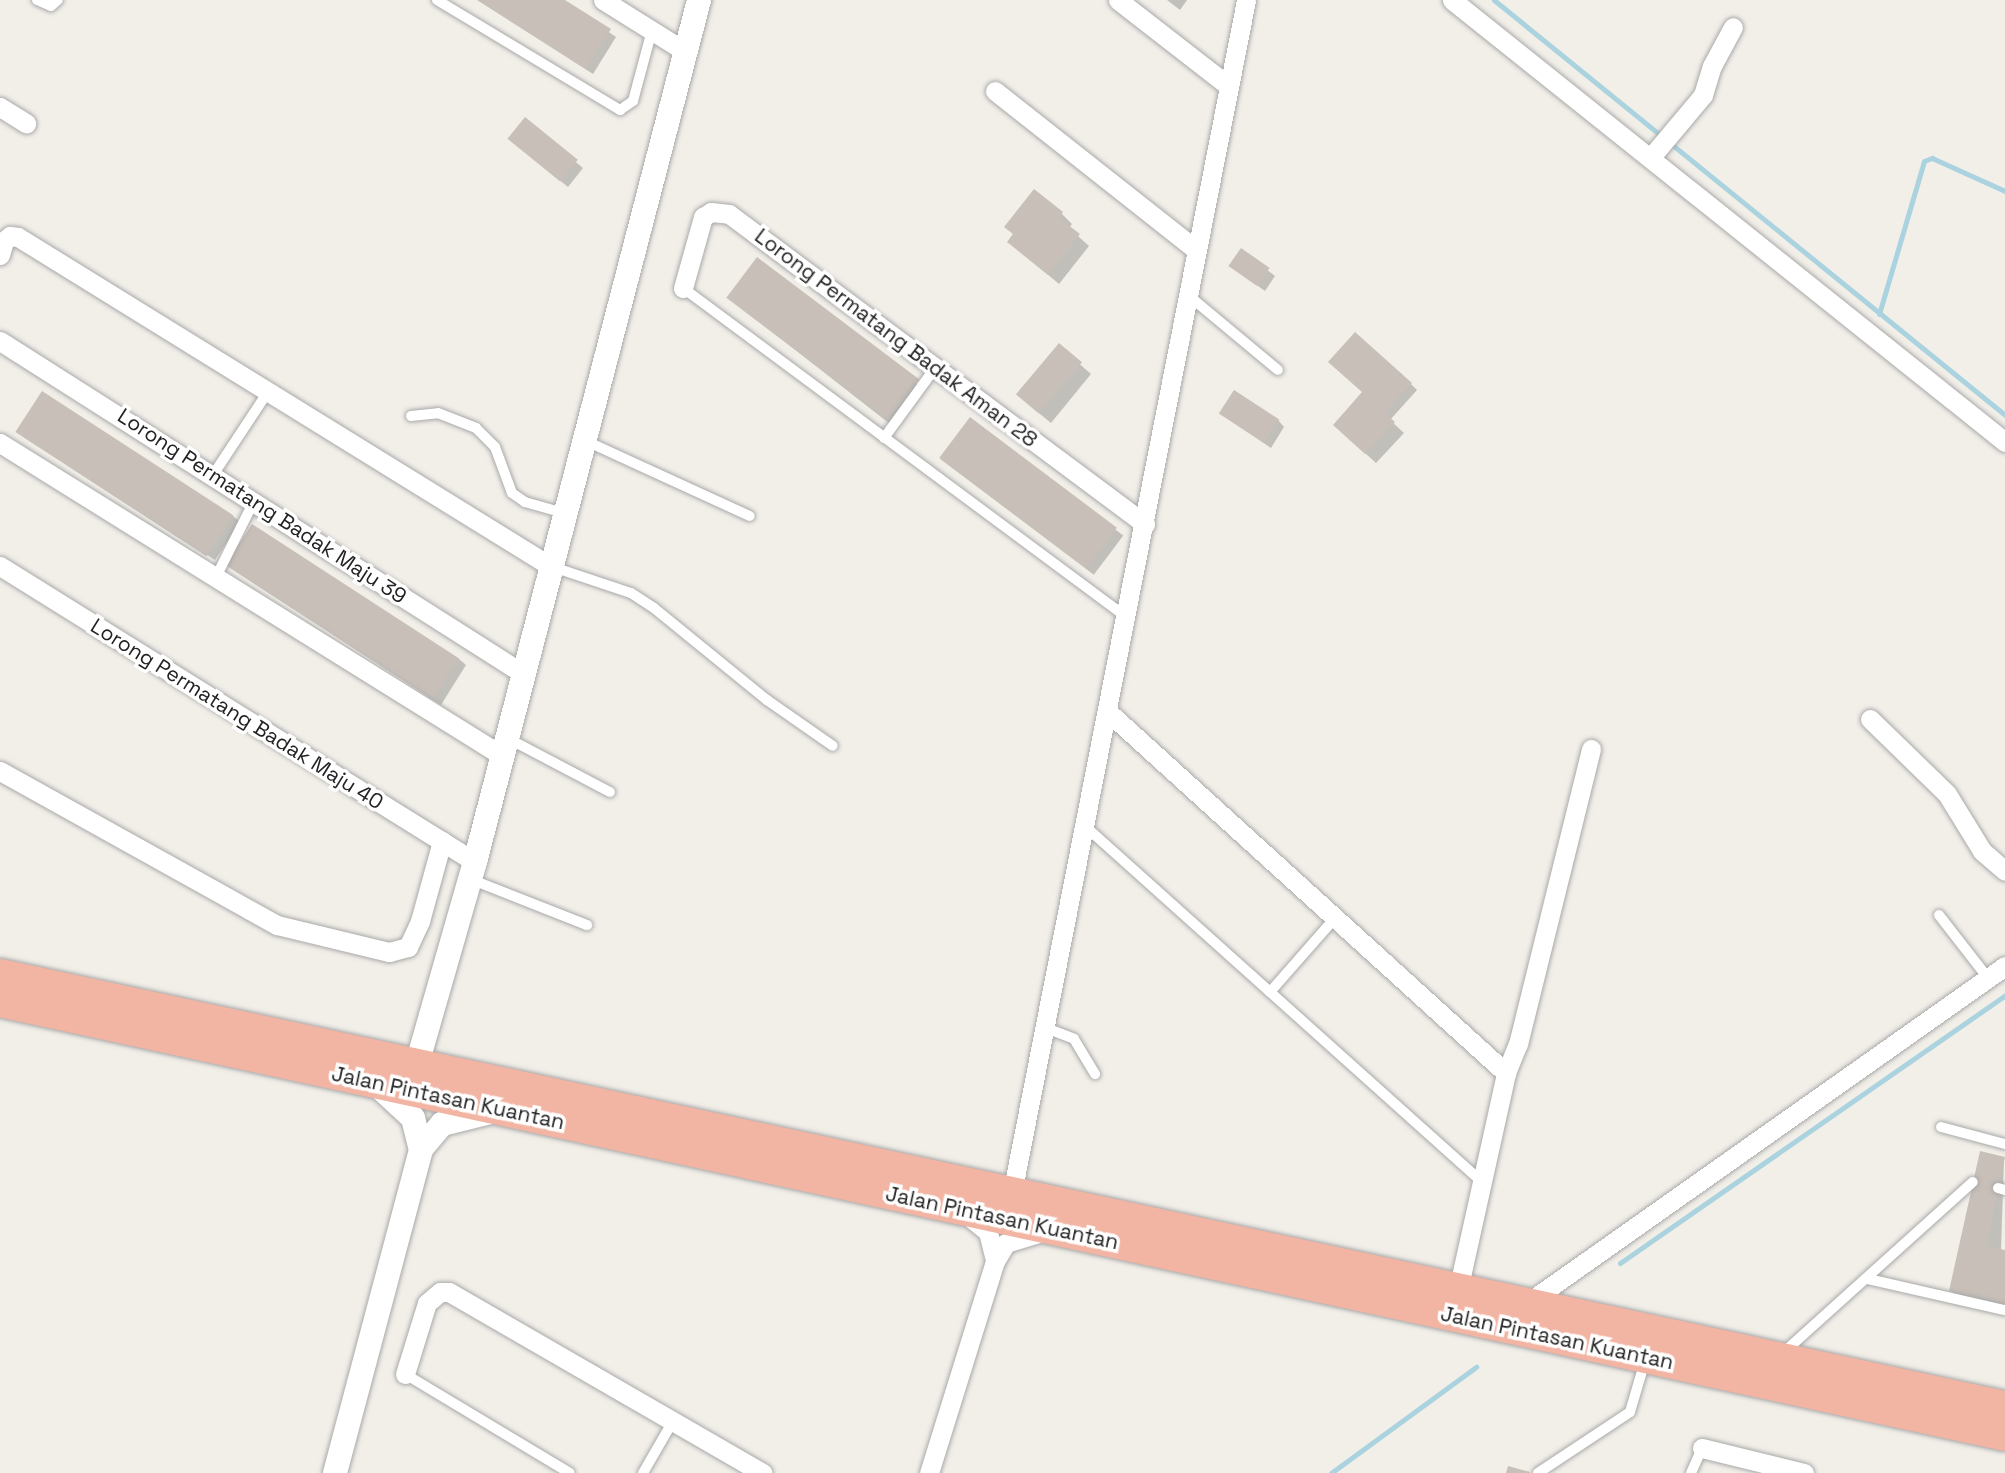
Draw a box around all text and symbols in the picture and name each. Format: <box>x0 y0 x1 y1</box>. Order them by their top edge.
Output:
street label: Lorong Permatang Badak Aman 28 <box>750 223 1042 453</box>
street label: Lorong Permatang Badak Maju 39 <box>113 403 411 609</box>
street label: Lorong Permatang Badak Maju 40 <box>86 613 388 815</box>
street label: Jalan Pintasan Kuantan <box>329 1061 567 1135</box>
street label: Jalan Pintasan Kuantan <box>883 1181 1121 1255</box>
street label: Jalan Pintasan Kuantan <box>1438 1301 1676 1375</box>

